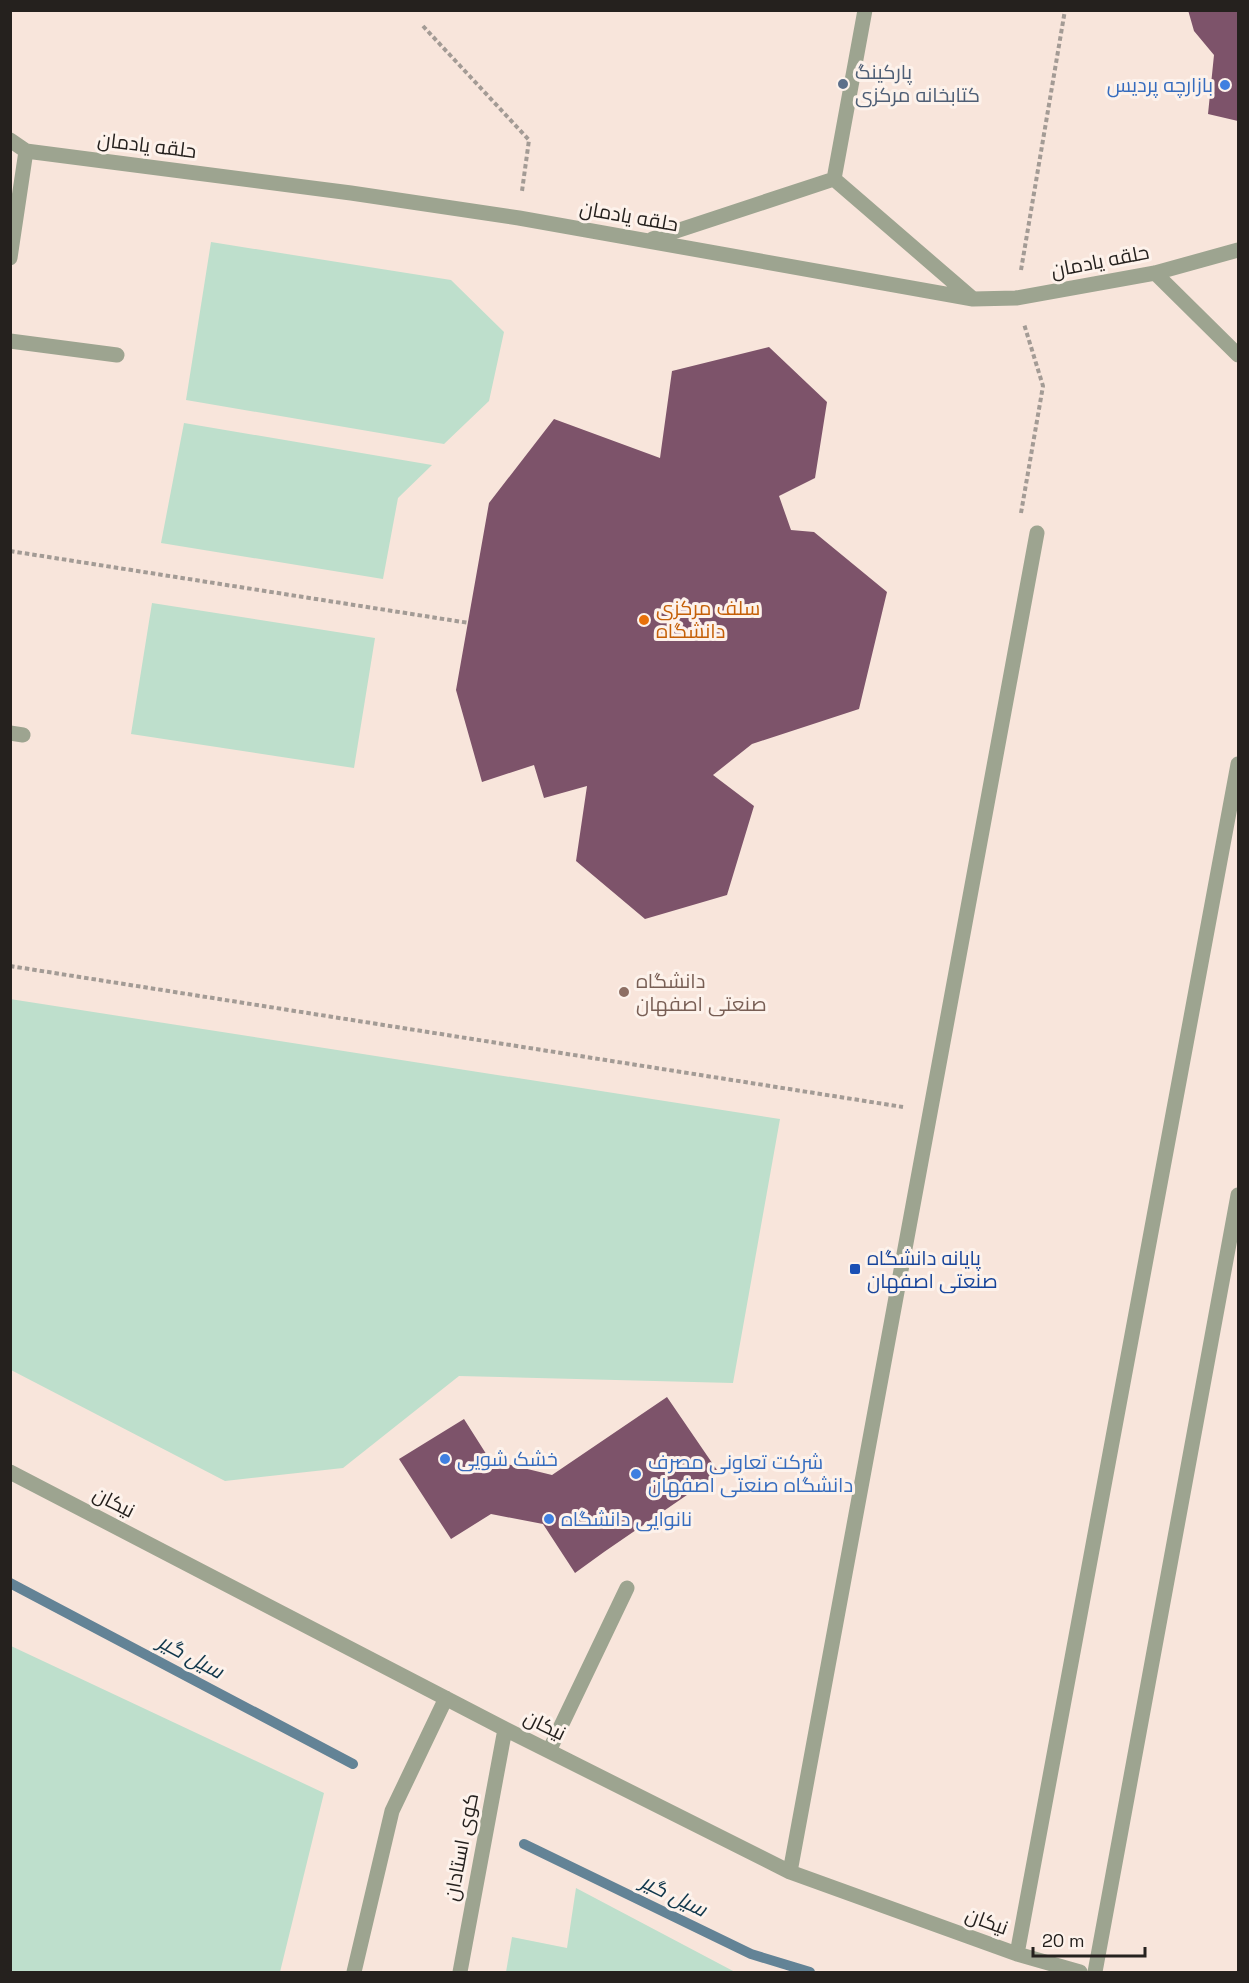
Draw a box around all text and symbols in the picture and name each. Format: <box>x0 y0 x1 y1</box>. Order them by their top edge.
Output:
place label: پارکینگ کتابخانه مرکزی <box>855 59 980 108</box>
place label: بازارچه پردیس <box>1107 72 1213 98</box>
marker: پارکینگ کتابخانه مرکزی <box>836 77 850 91</box>
marker: بازارچه پردیس <box>1218 78 1232 92</box>
street label: حلقه یادمان <box>96 126 198 164</box>
street label: حلقه یادمان <box>578 195 680 237</box>
street label: حلقه یادمان <box>1049 239 1151 283</box>
place label: سلف مرکزی دانشگاه <box>656 595 760 644</box>
marker: سلف مرکزی دانشگاه <box>637 613 651 627</box>
place label: دانشگاه صنعتی اصفهان <box>636 968 767 1017</box>
marker: دانشگاه صنعتی اصفهان <box>617 985 631 999</box>
place label: پایانه دانشگاه صنعتی اصفهان <box>867 1245 998 1294</box>
marker: پایانه دانشگاه صنعتی اصفهان <box>848 1262 862 1276</box>
place label: خشک شویی <box>457 1446 558 1472</box>
place label: شرکت تعاونی مصرف دانشگاه صنعتی اصفهان <box>648 1449 853 1498</box>
marker: خشک شویی <box>438 1452 452 1466</box>
marker: شرکت تعاونی مصرف دانشگاه صنعتی اصفهان <box>629 1467 643 1481</box>
street label: نیکان <box>89 1481 139 1523</box>
place label: نانوایی دانشگاه <box>561 1506 692 1532</box>
marker: نانوایی دانشگاه <box>542 1512 556 1526</box>
water label: سیل گیر <box>151 1626 229 1685</box>
street label: نیکان <box>520 1704 570 1746</box>
street label: کوی استادان <box>438 1791 484 1903</box>
water label: سیل گیر <box>634 1866 712 1923</box>
street label: نیکان <box>962 1901 1012 1941</box>
scale bar <box>1033 1920 1146 1958</box>
text: 20 m <box>1042 1929 1085 1952</box>

